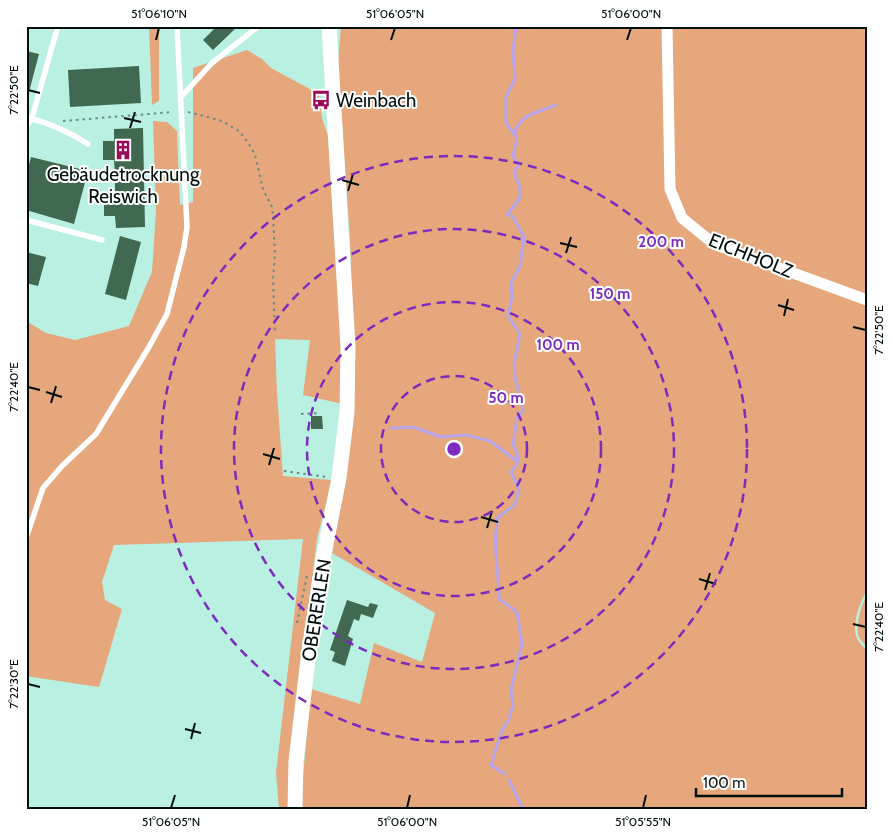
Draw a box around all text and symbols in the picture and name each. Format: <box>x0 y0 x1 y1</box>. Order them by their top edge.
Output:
text: 51°06'10"N <box>131 6 187 21</box>
text: 51°06'05"N <box>366 6 424 21</box>
text: 51°06'00"N <box>601 6 661 21</box>
text: 7°22'50"E <box>6 65 21 115</box>
bus stop icon: Weinbach <box>310 89 332 111</box>
place label: Weinbach <box>336 89 416 112</box>
building icon: Gebäudetrocknung Reiswich <box>112 139 134 161</box>
place label: Gebäudetrocknung Reiswich <box>47 163 200 208</box>
street label: EICHHOLZ <box>705 228 797 283</box>
text: 200 m <box>638 233 684 251</box>
text: 150 m <box>590 285 630 303</box>
text: 7°22'50"E <box>871 305 886 355</box>
text: 100 m <box>536 336 580 354</box>
text: 7°22'40"E <box>6 362 21 412</box>
text: 50 m <box>488 389 524 407</box>
centre of rings <box>445 440 463 458</box>
street label: OBERERLEN <box>297 557 336 663</box>
text: 7°22'40"E <box>871 602 886 652</box>
text: 7°22'30"E <box>6 659 21 709</box>
scale bar <box>696 765 842 797</box>
text: 100 m <box>703 774 745 792</box>
text: 51°06'05"N <box>142 814 200 829</box>
text: 51°06'00"N <box>377 814 437 829</box>
text: 51°05'55"N <box>615 814 671 829</box>

